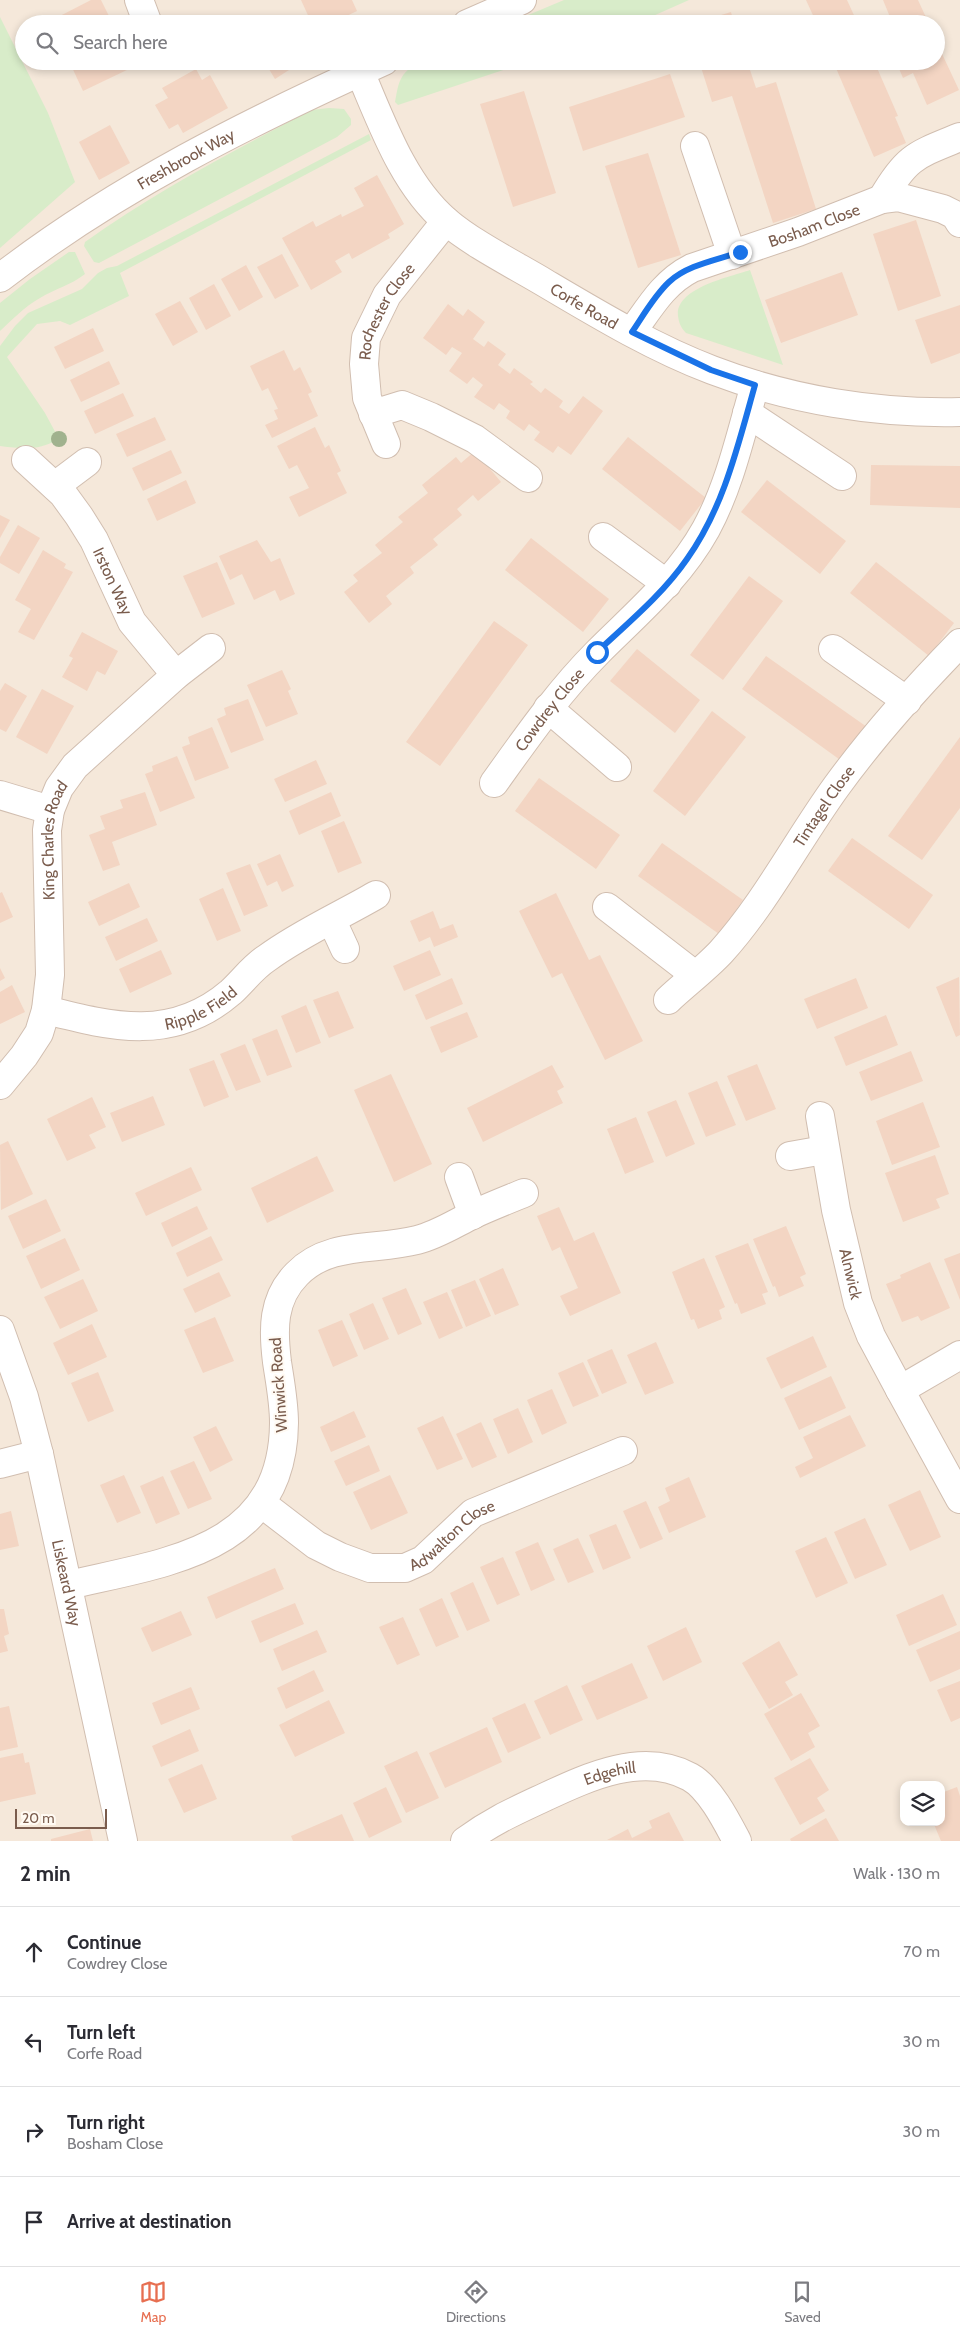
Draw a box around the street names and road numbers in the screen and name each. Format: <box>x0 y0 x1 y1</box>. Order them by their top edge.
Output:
street label: Freshbrook Way <box>134 125 238 194</box>
street label: Bosham Close <box>766 200 863 251</box>
street label: Rochester Close <box>355 259 419 361</box>
street label: Corfe Road <box>547 279 621 333</box>
street label: Irston Way <box>89 544 136 618</box>
street label: Cowdrey Close <box>511 664 588 755</box>
street label: Tintagel Close <box>790 762 859 851</box>
street label: King Charles Road <box>38 777 71 900</box>
street label: Ripple Field <box>163 982 241 1034</box>
street label: Alnwick <box>835 1247 866 1302</box>
street label: Winwick Road <box>266 1337 291 1433</box>
street label: Adwalton Close <box>406 1496 498 1575</box>
street label: Liskeard Way <box>48 1538 85 1628</box>
street label: Edgehill <box>581 1758 637 1789</box>

